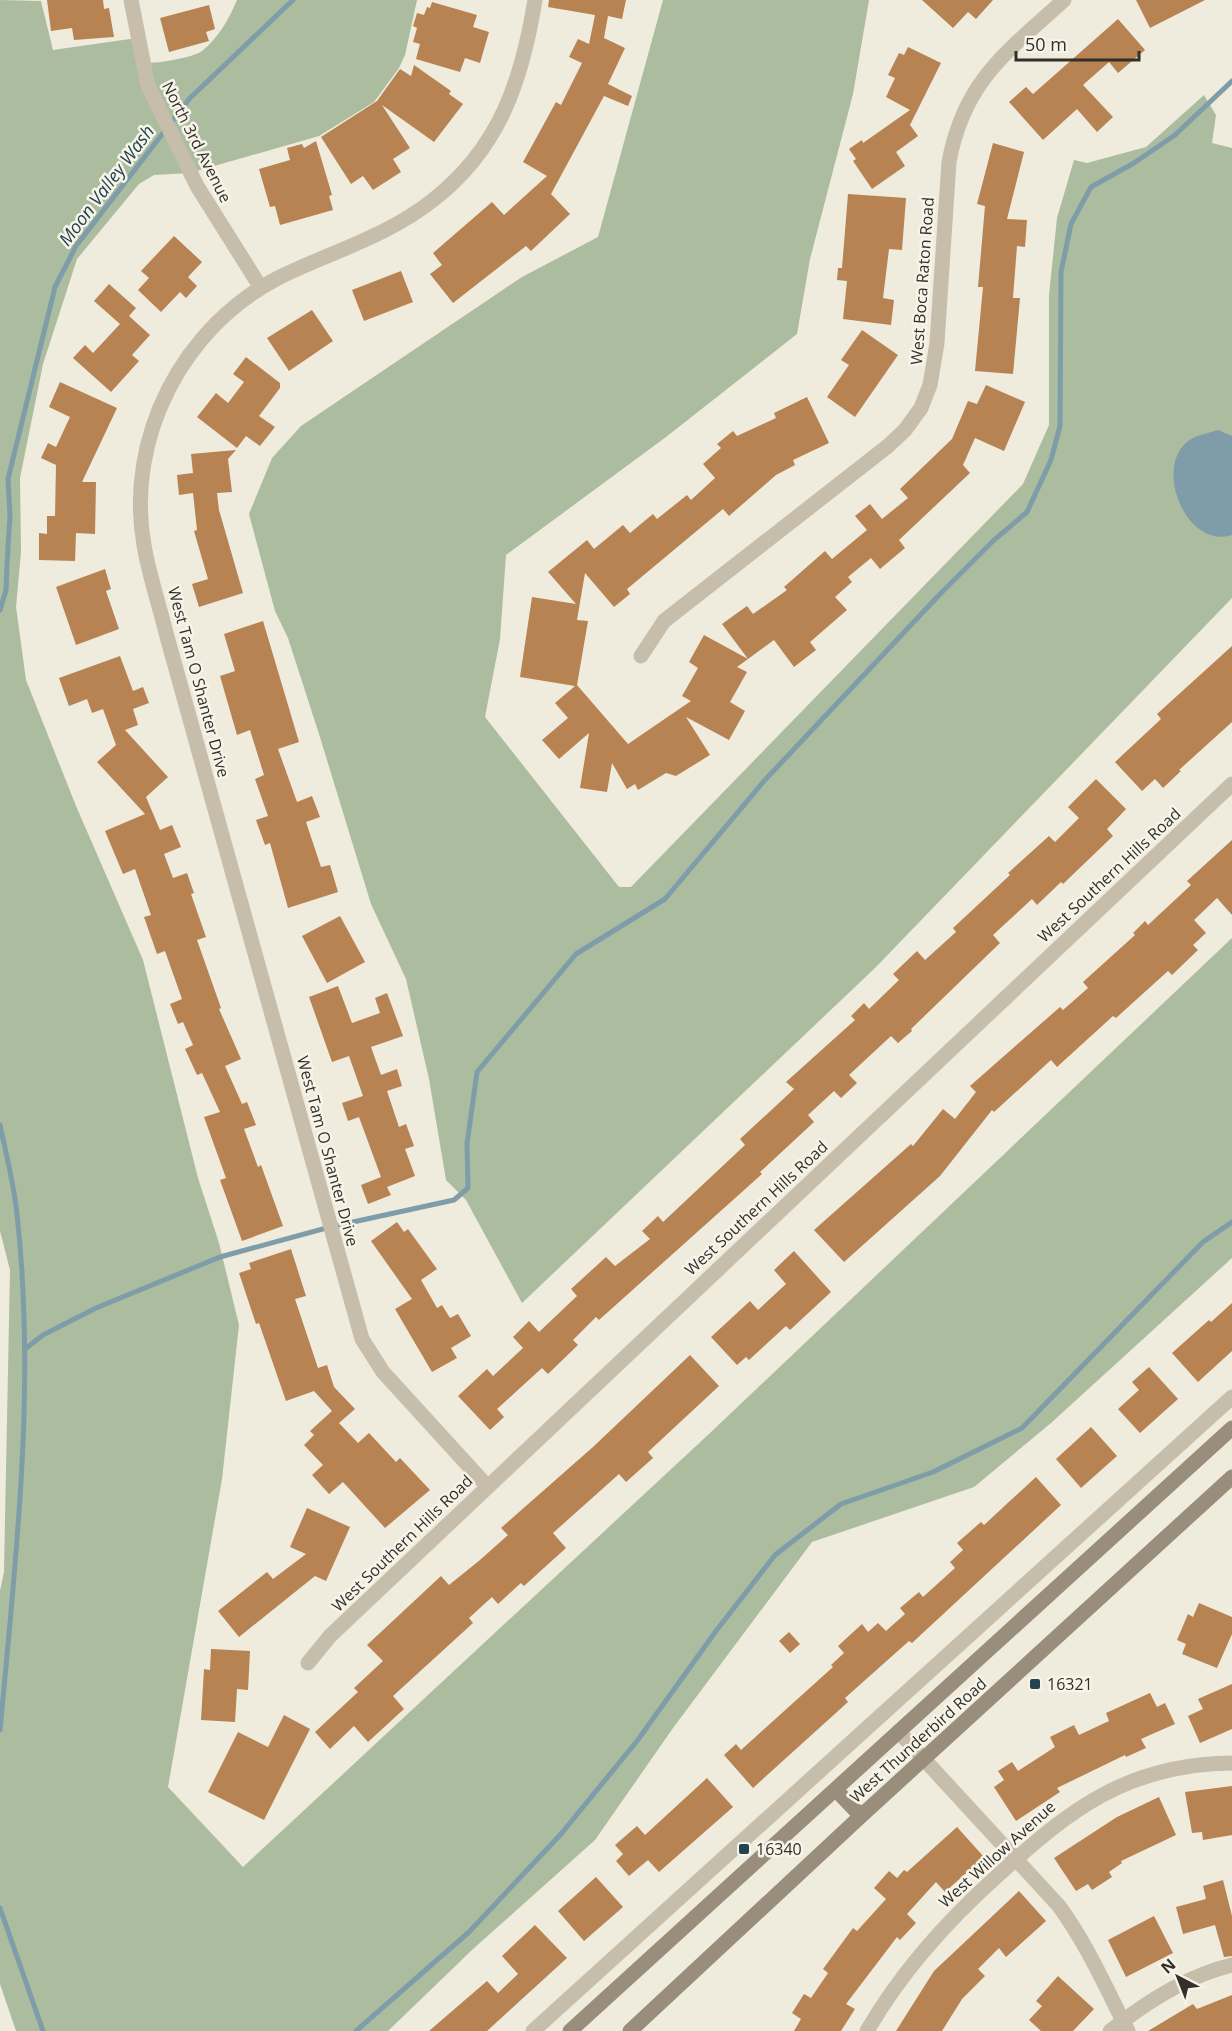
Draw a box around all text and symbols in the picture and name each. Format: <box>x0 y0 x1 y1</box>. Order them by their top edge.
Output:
scale bar <box>1016 24 1139 62</box>
text: 50 m <box>1025 32 1067 56</box>
street label: North 3rd Avenue <box>157 78 237 206</box>
water label: Moon Valley Wash <box>53 120 159 250</box>
street label: West Boca Raton Road <box>905 196 939 366</box>
street label: West Tam O Shanter Drive <box>163 584 235 780</box>
street label: West Southern Hills Road <box>1033 803 1185 947</box>
street label: West Tam O Shanter Drive <box>292 1053 364 1249</box>
street label: West Southern Hills Road <box>680 1136 832 1280</box>
street label: West Southern Hills Road <box>327 1470 477 1616</box>
street label: West Thunderbird Road <box>845 1673 991 1807</box>
place label: 16321 <box>1047 1673 1093 1695</box>
marker: 16321 <box>1028 1677 1042 1691</box>
street label: West Willow Avenue <box>934 1796 1060 1912</box>
place label: 16340 <box>756 1838 802 1860</box>
marker: 16340 <box>737 1842 751 1856</box>
north arrow <box>1148 1947 1208 2007</box>
text: N <box>1156 1953 1180 1978</box>

